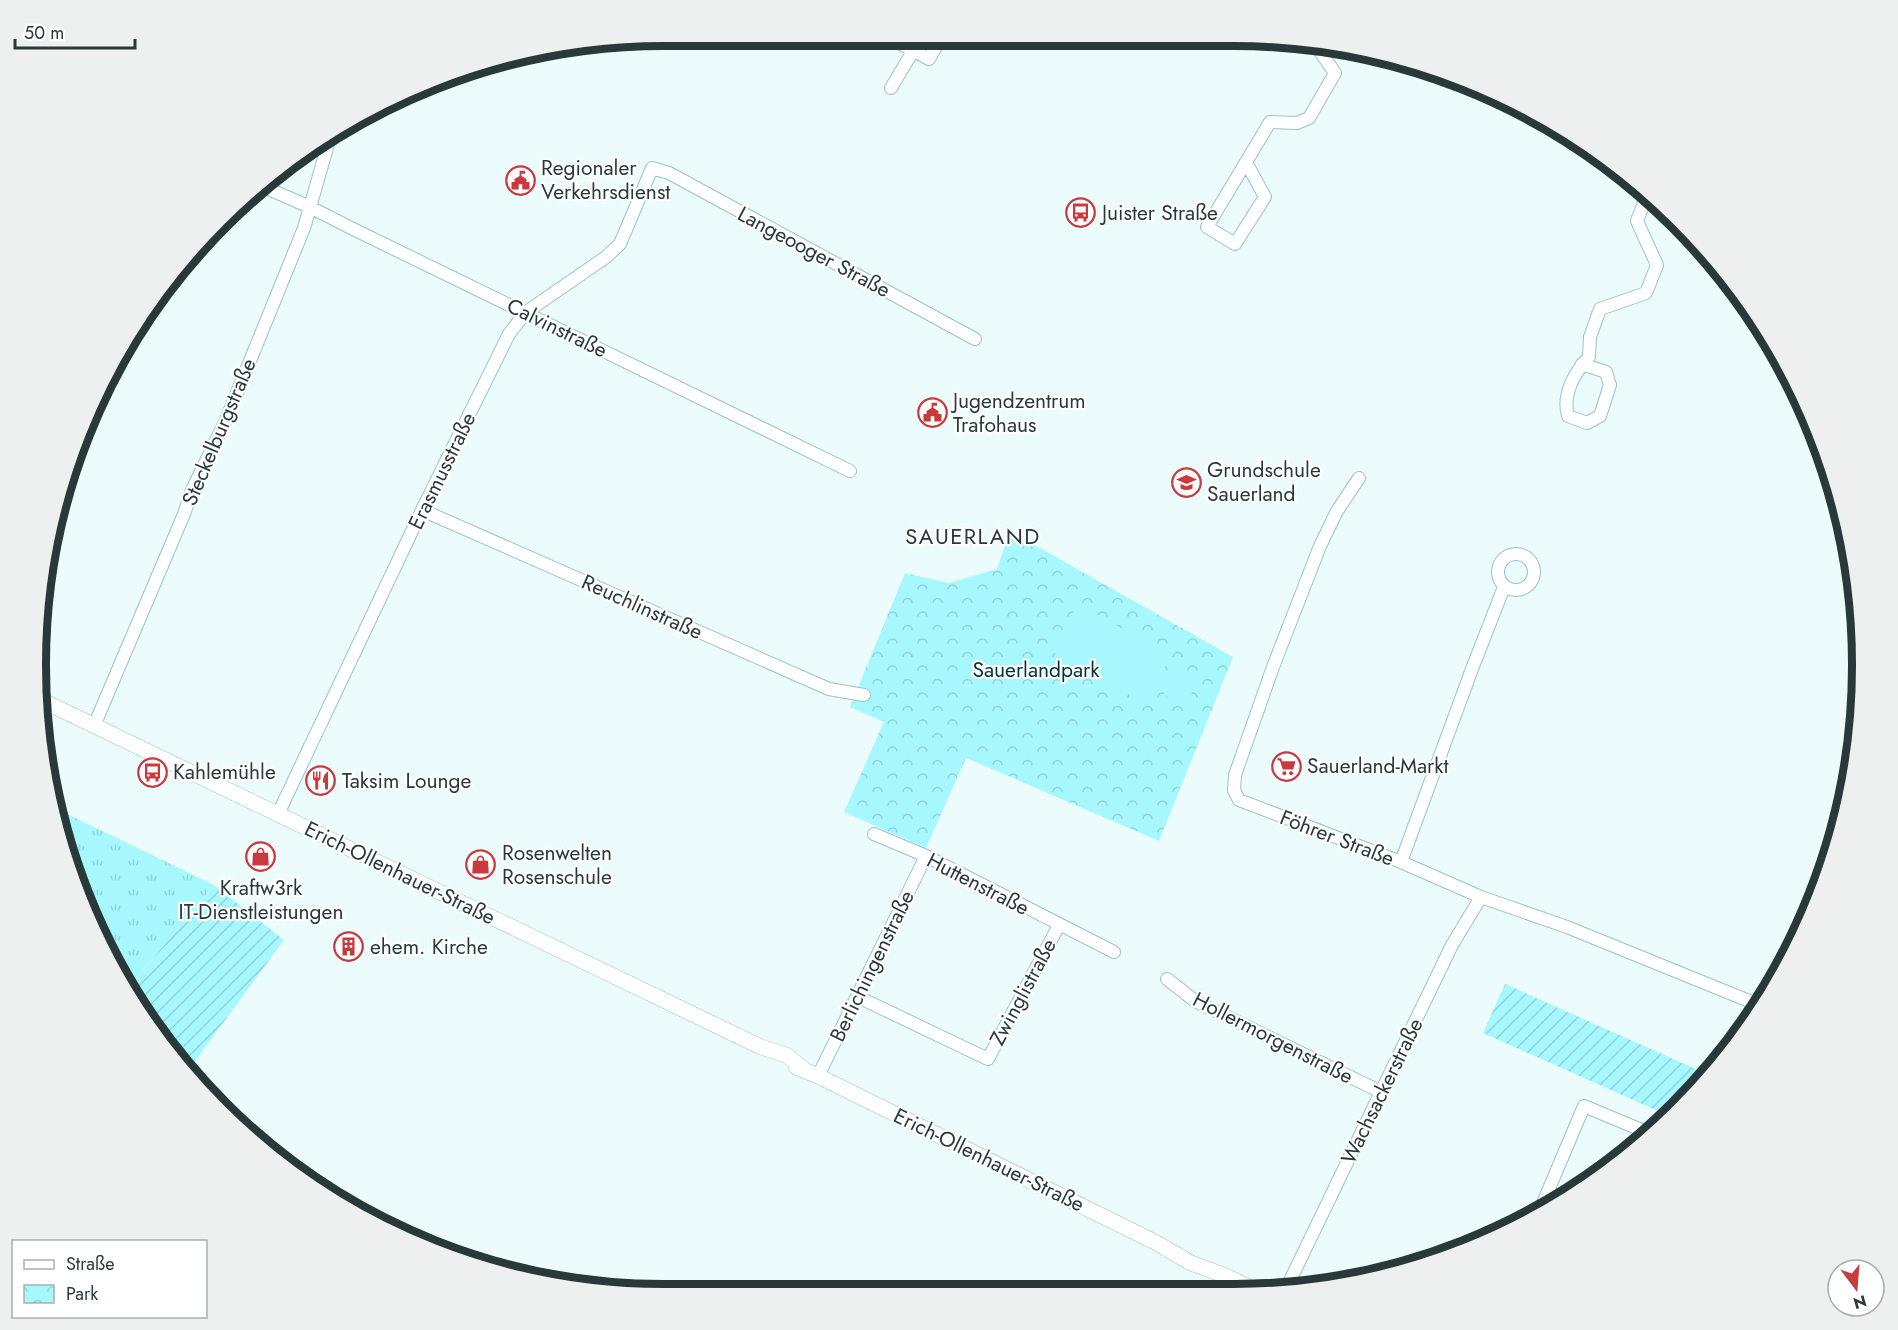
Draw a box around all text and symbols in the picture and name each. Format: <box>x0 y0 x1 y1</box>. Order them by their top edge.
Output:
scale bar <box>15 12 135 50</box>
text: 50 m <box>24 20 64 46</box>
place label: Regionaler Verkehrsdienst <box>541 153 670 207</box>
public building icon: Regionaler Verkehrsdienst <box>504 164 536 196</box>
bus stop icon: Juister Straße <box>1065 197 1097 229</box>
place label: Juister Straße <box>1099 198 1218 228</box>
street label: Langeooger Straße <box>732 199 896 305</box>
street label: Calvinstraße <box>502 291 613 365</box>
street label: Steckelburgstraße <box>174 354 264 510</box>
place label: Jugendzentrum Trafohaus <box>950 386 1086 440</box>
public building icon: Jugendzentrum Trafohaus <box>916 397 948 429</box>
street label: Erasmusstraße <box>401 407 483 535</box>
place label: Grundschule Sauerland <box>1207 455 1321 509</box>
school or university icon: Grundschule Sauerland <box>1170 466 1202 498</box>
district label: SAUERLAND <box>905 520 1041 552</box>
street label: Reuchlinstraße <box>577 567 707 647</box>
park label: Sauerlandpark <box>972 655 1100 685</box>
supermarket icon: Sauerland-Markt <box>1270 750 1302 782</box>
place label: Sauerland-Markt <box>1307 751 1449 781</box>
bus stop icon: Kahlemühle <box>136 756 168 788</box>
place label: Kahlemühle <box>173 757 276 787</box>
restaurant icon: Taksim Lounge <box>305 765 337 797</box>
place label: Taksim Lounge <box>342 766 472 796</box>
street label: Föhrer Straße <box>1276 802 1399 874</box>
street label: Erich-Ollenhauer-Straße <box>300 814 501 932</box>
place label: Rosenwelten Rosenschule <box>502 838 612 892</box>
shop icon: Kraftw3rk IT-Dienstleistungen <box>245 841 277 873</box>
street label: Huttenstraße <box>922 845 1035 923</box>
shop icon: Rosenwelten Rosenschule <box>465 849 497 881</box>
place label: Kraftw3rk IT-Dienstleistungen <box>179 873 343 927</box>
street label: Berlichingenstraße <box>822 885 922 1047</box>
building icon: ehem. Kirche <box>333 931 365 963</box>
place label: ehem. Kirche <box>370 932 488 962</box>
street label: Zwinglistraße <box>982 933 1064 1051</box>
street label: Hollermorgenstraße <box>1188 985 1358 1091</box>
street label: Wachsackerstraße <box>1334 1013 1430 1169</box>
street label: Erich-Ollenhauer-Straße <box>889 1101 1090 1219</box>
legend <box>12 1240 207 1318</box>
text: Straße <box>66 1251 114 1277</box>
north arrow <box>1826 1258 1886 1318</box>
text: Park <box>66 1281 98 1307</box>
text: N <box>1851 1289 1869 1315</box>

